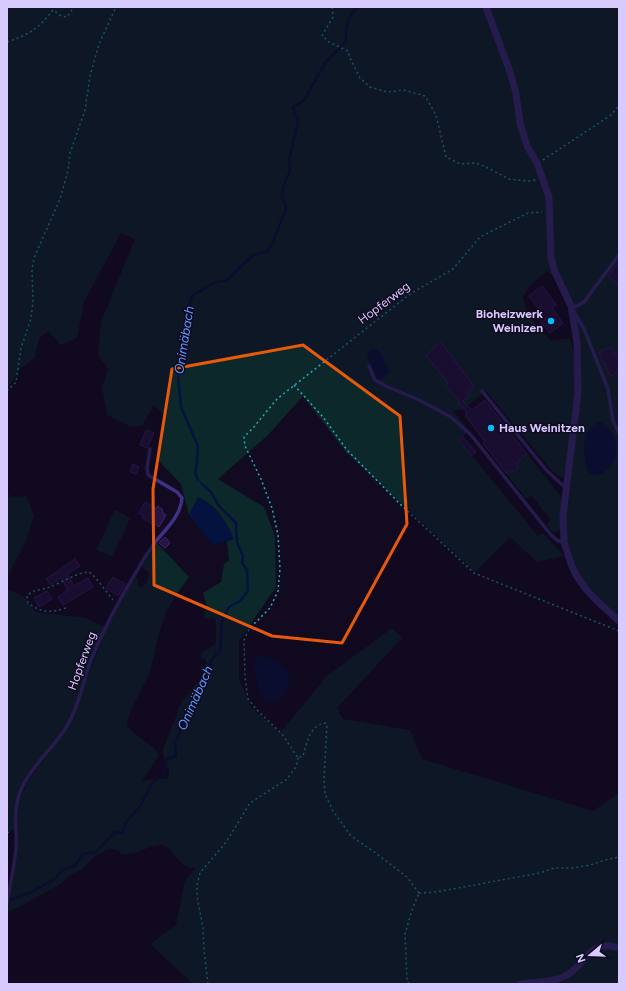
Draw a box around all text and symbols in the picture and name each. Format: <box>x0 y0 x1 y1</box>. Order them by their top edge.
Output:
street label: Hopferweg <box>355 279 413 327</box>
water label: Onimäbach <box>171 305 197 375</box>
place label: Bioheizwerk Weinizen <box>476 307 544 335</box>
marker: Bioheizwerk Weinizen <box>546 316 556 326</box>
place label: Haus Weinitzen <box>499 421 585 435</box>
marker: Haus Weinitzen <box>486 423 496 433</box>
street label: Hopferweg <box>65 630 99 692</box>
water label: Onimäbach <box>174 664 216 732</box>
north arrow <box>570 935 610 975</box>
text: N <box>573 952 589 964</box>

